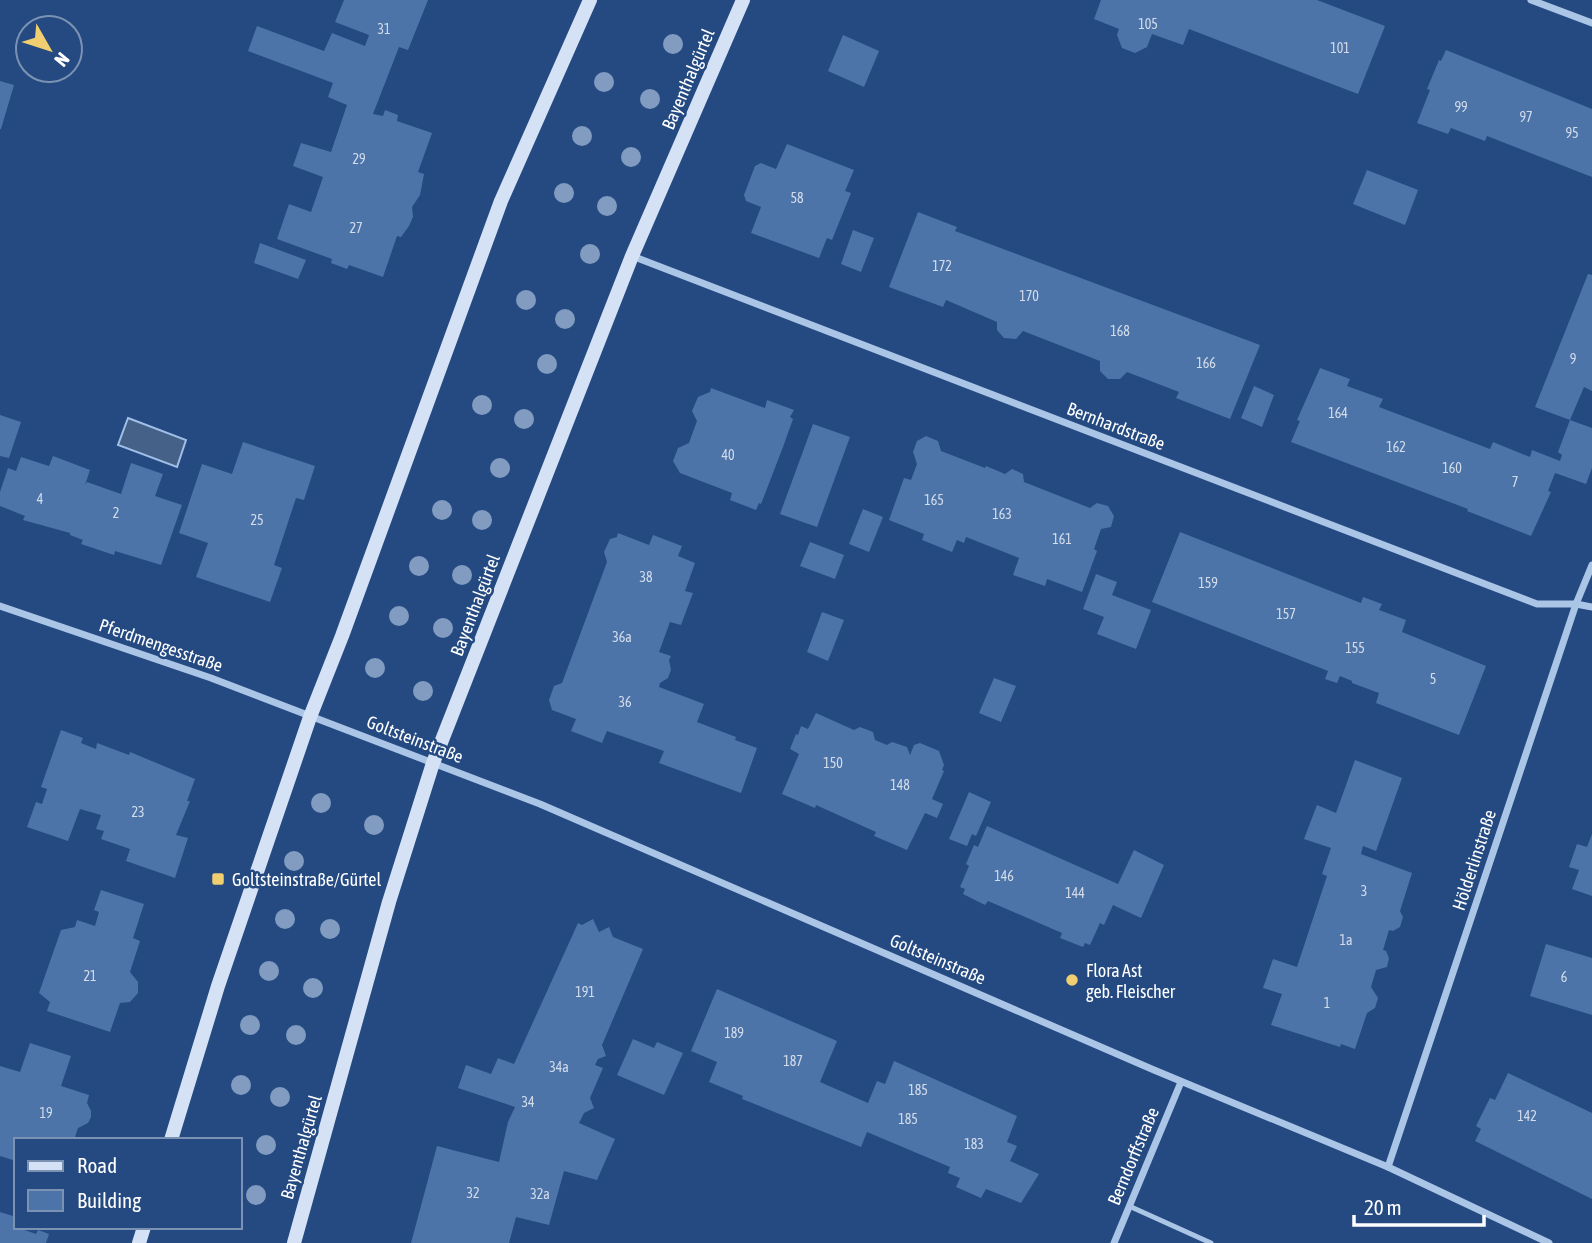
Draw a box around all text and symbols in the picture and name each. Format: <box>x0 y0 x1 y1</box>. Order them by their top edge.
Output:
north arrow <box>14 14 84 84</box>
house number: 105 <box>1138 16 1158 32</box>
house number: 31 <box>377 21 391 37</box>
street label: Bayenthalgürtel <box>657 25 719 133</box>
house number: 101 <box>1330 40 1350 56</box>
text: N <box>50 48 74 71</box>
house number: 99 <box>1454 99 1468 115</box>
house number: 97 <box>1519 109 1533 125</box>
house number: 95 <box>1565 125 1579 141</box>
house number: 29 <box>352 151 366 167</box>
house number: 58 <box>790 190 804 206</box>
house number: 27 <box>349 220 363 236</box>
house number: 172 <box>932 258 952 274</box>
house number: 170 <box>1019 288 1039 304</box>
house number: 168 <box>1110 323 1130 339</box>
house number: 9 <box>1570 351 1576 367</box>
house number: 166 <box>1196 355 1216 371</box>
street label: Bernhardstraße <box>1064 398 1168 454</box>
house number: 164 <box>1328 405 1348 421</box>
house number: 162 <box>1386 439 1406 455</box>
house number: 40 <box>721 447 735 463</box>
house number: 160 <box>1442 460 1462 476</box>
house number: 7 <box>1512 474 1518 490</box>
house number: 4 <box>37 491 44 507</box>
house number: 165 <box>924 492 944 508</box>
house number: 2 <box>113 505 119 521</box>
house number: 163 <box>992 506 1012 522</box>
house number: 25 <box>250 512 264 528</box>
house number: 161 <box>1052 531 1072 547</box>
street label: Bayenthalgürtel <box>446 551 504 659</box>
house number: 38 <box>639 569 653 585</box>
house number: 159 <box>1198 575 1218 591</box>
house number: 157 <box>1276 606 1296 622</box>
street label: Pferdmengesstraße <box>97 614 225 676</box>
house number: 36a <box>612 629 632 645</box>
house number: 155 <box>1345 640 1365 656</box>
house number: 5 <box>1430 671 1436 687</box>
house number: 36 <box>618 694 632 710</box>
street label: Goltsteinstraße <box>364 711 466 767</box>
house number: 150 <box>823 755 843 771</box>
house number: 148 <box>890 777 910 793</box>
house number: 23 <box>131 804 145 820</box>
street label: Hölderlinstraße <box>1448 807 1500 913</box>
house number: 146 <box>994 868 1014 884</box>
place label: Goltsteinstraße/Gürtel <box>232 869 381 890</box>
marker: Goltsteinstraße/Gürtel <box>210 871 226 887</box>
house number: 3 <box>1361 883 1367 899</box>
house number: 144 <box>1065 885 1085 901</box>
street label: Goltsteinstraße <box>887 929 989 989</box>
house number: 1a <box>1339 932 1353 948</box>
place label: Flora Ast geb. Fleischer <box>1086 960 1176 1002</box>
house number: 21 <box>83 968 97 984</box>
house number: 6 <box>1561 969 1568 985</box>
marker: Flora Ast geb. Fleischer <box>1064 972 1080 988</box>
house number: 191 <box>575 984 595 1000</box>
house number: 1 <box>1324 995 1330 1011</box>
house number: 189 <box>724 1025 744 1041</box>
house number: 187 <box>783 1053 803 1069</box>
house number: 34a <box>549 1059 569 1075</box>
house number: 185 <box>908 1082 928 1098</box>
street label: Bayenthalgürtel <box>276 1092 326 1201</box>
house number: 34 <box>521 1094 535 1110</box>
street label: Berndorffstraße <box>1103 1104 1163 1208</box>
house number: 19 <box>39 1105 53 1121</box>
house number: 142 <box>1517 1108 1537 1124</box>
house number: 185 <box>898 1111 918 1127</box>
house number: 183 <box>964 1136 984 1152</box>
legend <box>14 1138 242 1229</box>
text: Road <box>77 1153 117 1177</box>
scale bar <box>1354 1184 1484 1228</box>
house number: 32 <box>466 1185 480 1201</box>
house number: 32a <box>530 1186 550 1202</box>
text: Building <box>77 1188 141 1212</box>
text: 20 m <box>1364 1195 1402 1219</box>

